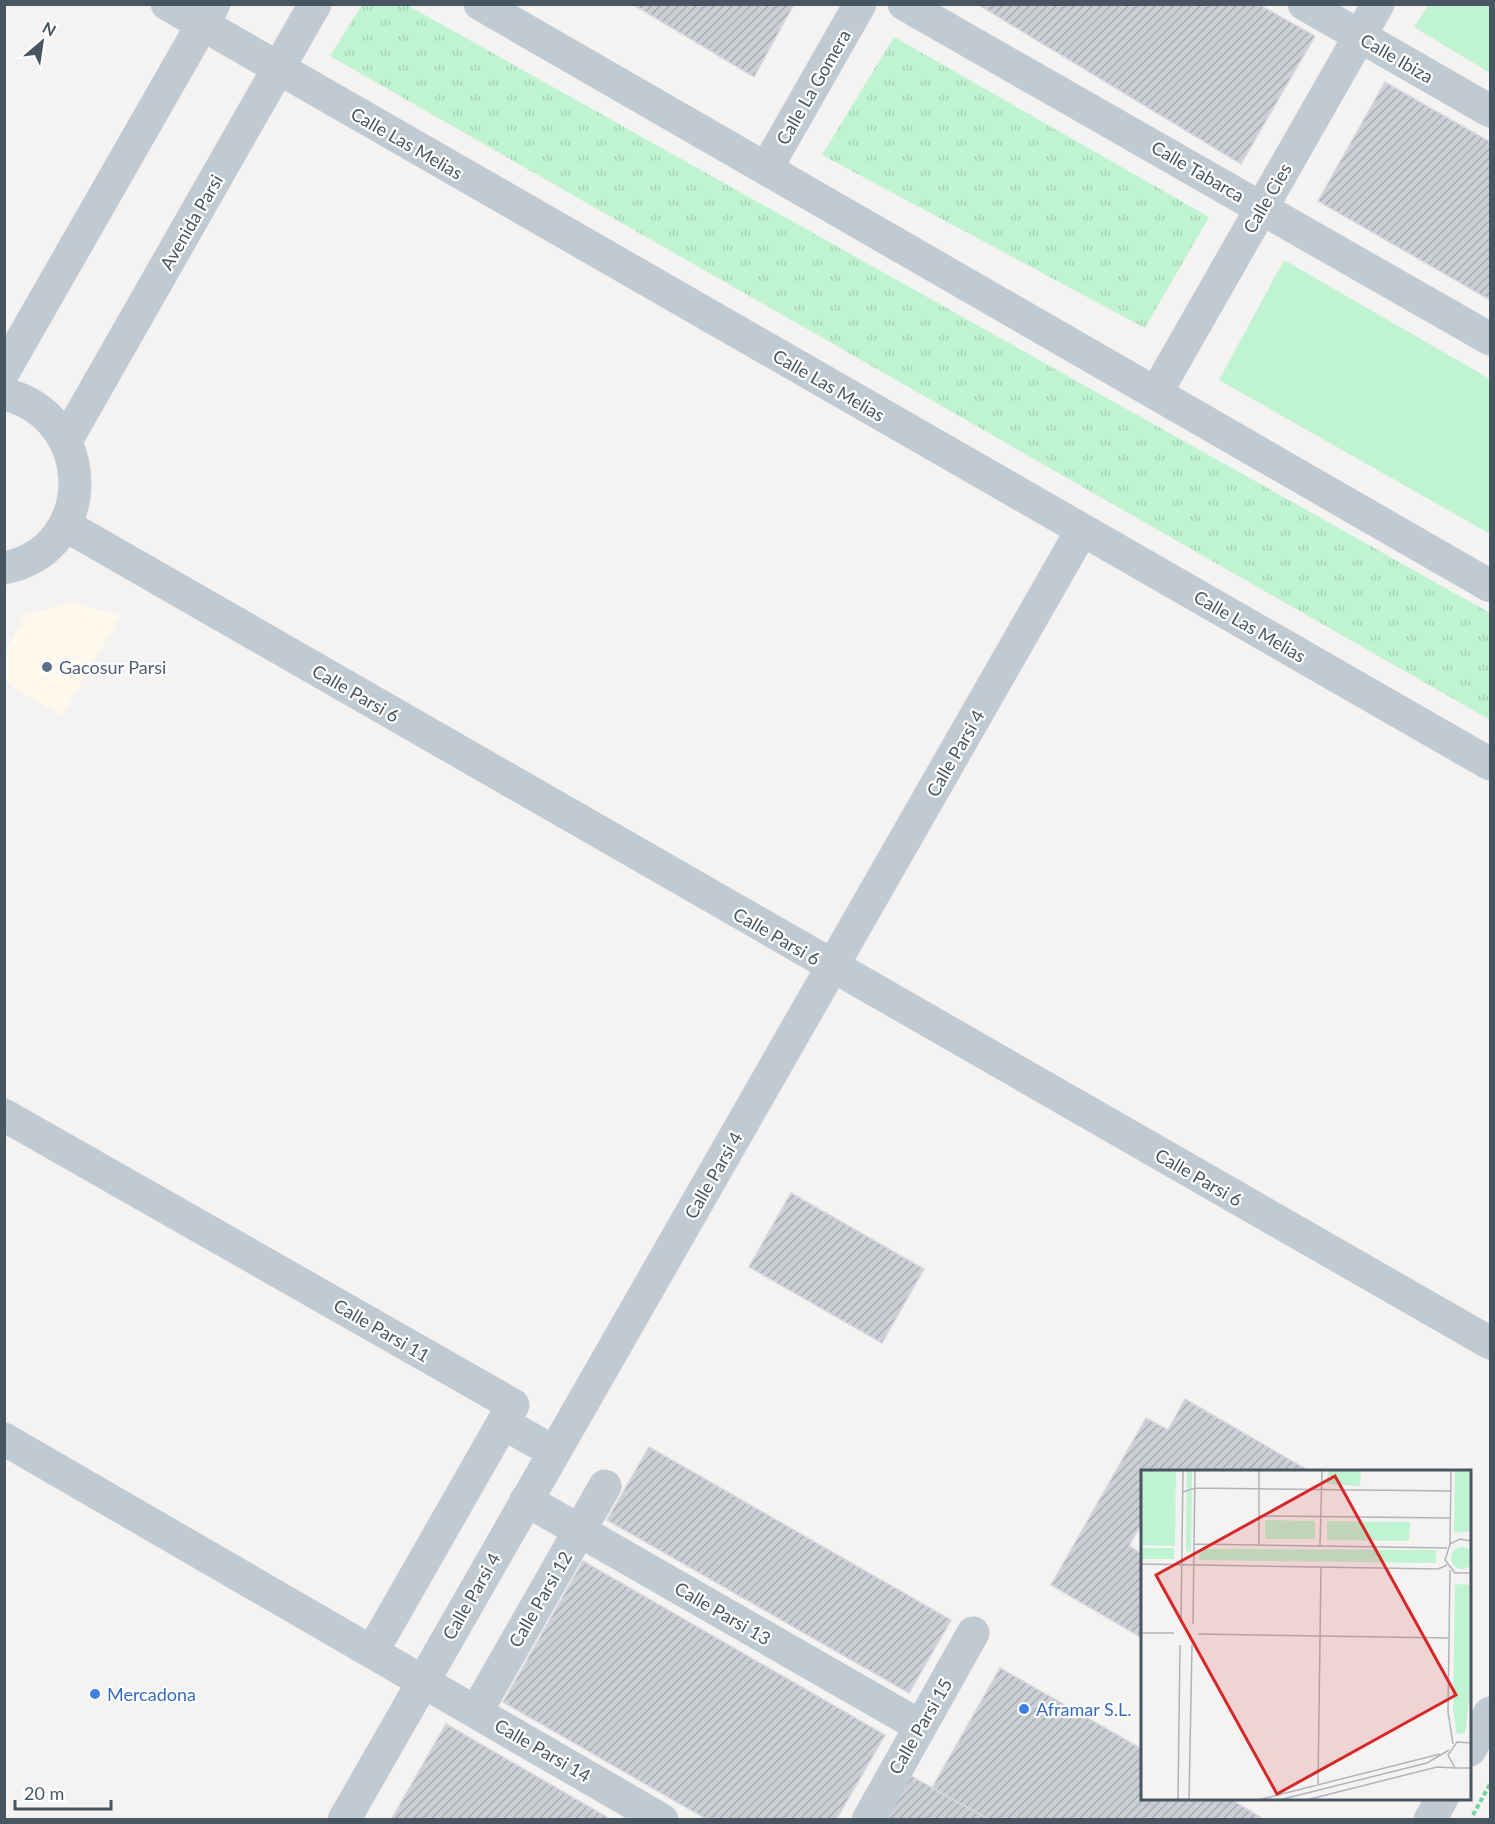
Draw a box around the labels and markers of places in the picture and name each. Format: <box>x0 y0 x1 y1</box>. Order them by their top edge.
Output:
place label: Gacosur Parsi <box>59 656 166 678</box>
marker: Gacosur Parsi <box>40 660 54 674</box>
place label: Mercadona <box>107 1683 196 1705</box>
marker: Mercadona <box>88 1687 102 1701</box>
place label: Aframar S.L. <box>1036 1698 1132 1720</box>
marker: Aframar S.L. <box>1017 1702 1031 1716</box>

